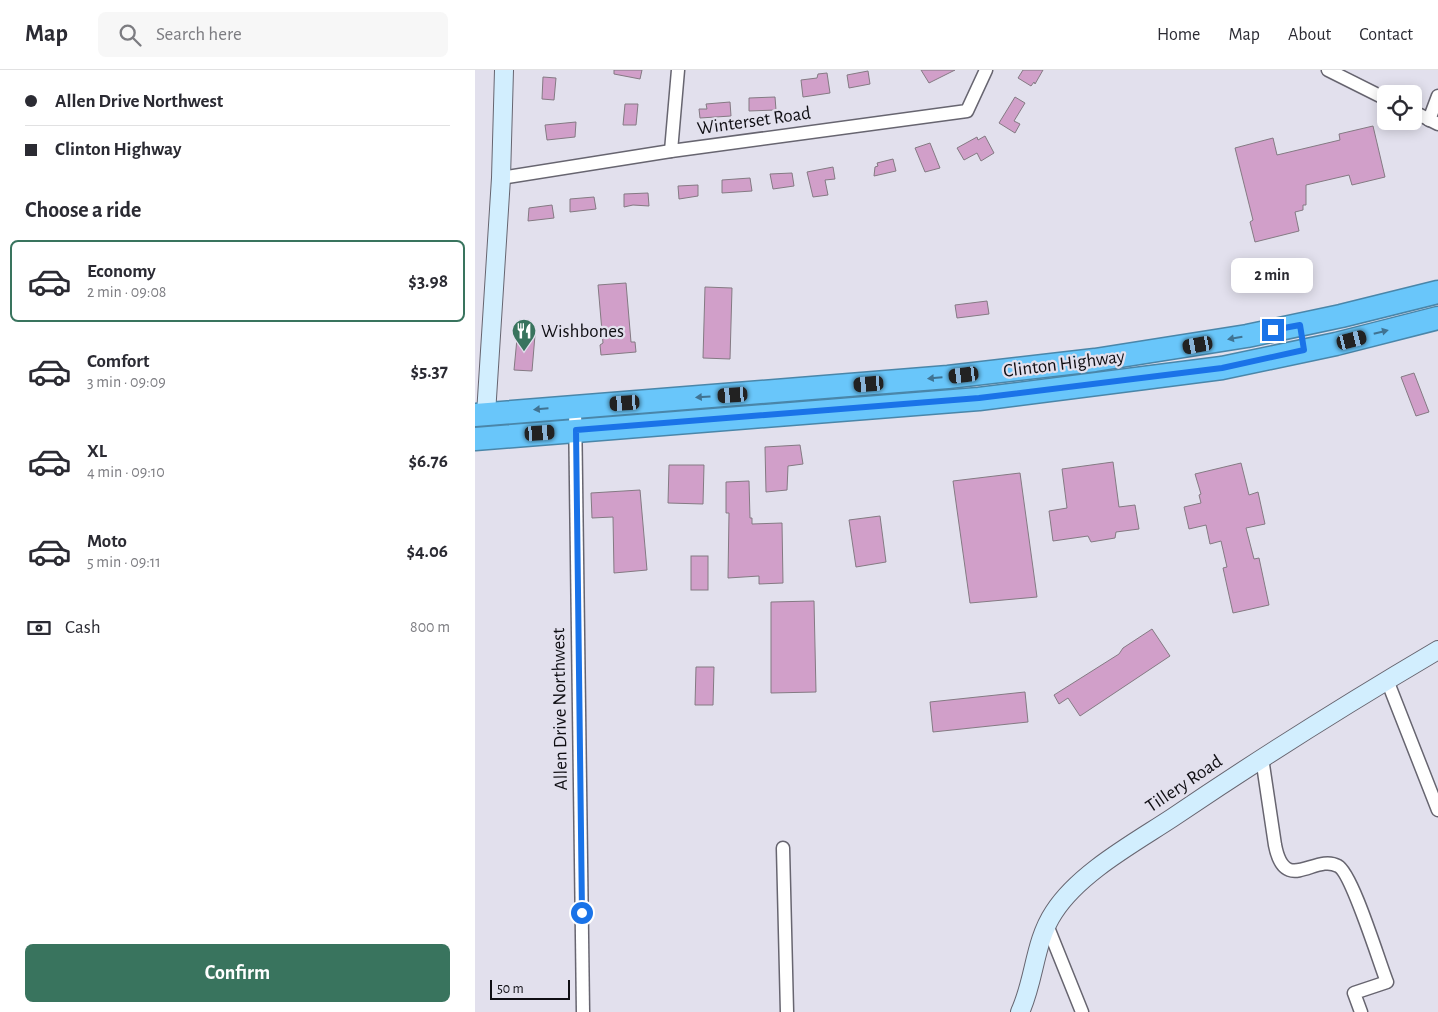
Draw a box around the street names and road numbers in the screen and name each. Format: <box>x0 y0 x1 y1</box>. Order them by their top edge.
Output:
street label: Winterset Road <box>696 104 812 138</box>
street label: Clinton Highway <box>1002 347 1126 381</box>
street label: Allen Drive Northwest <box>549 628 571 790</box>
street label: Tillery Road <box>1142 752 1226 816</box>

